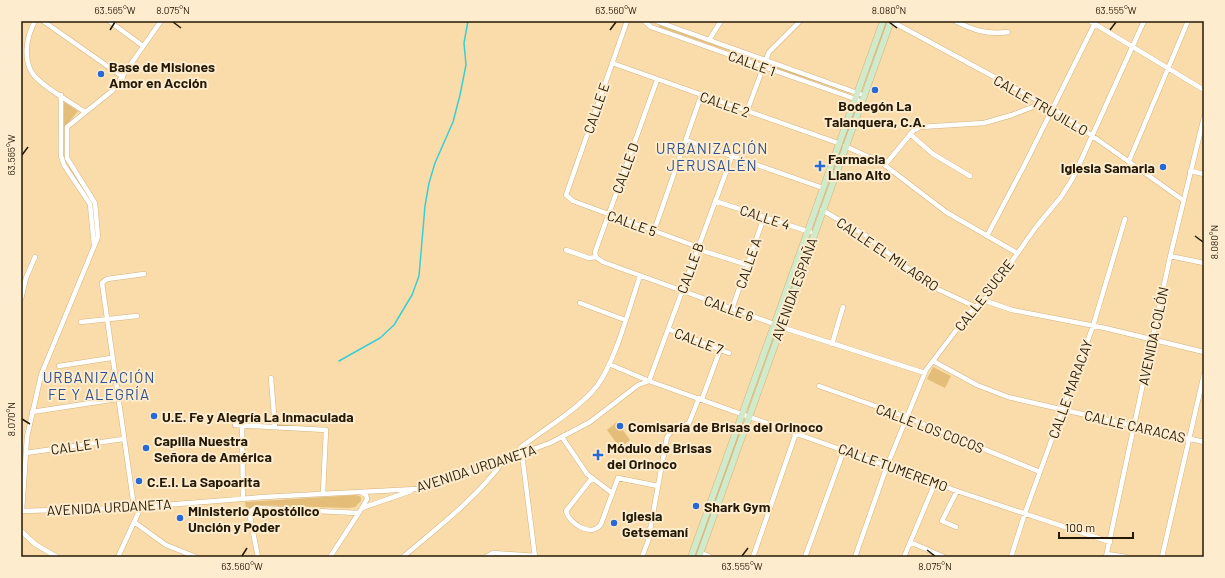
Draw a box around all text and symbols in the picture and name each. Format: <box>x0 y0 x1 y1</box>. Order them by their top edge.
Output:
text: 63.565°W <box>94 4 136 16</box>
text: 8.075°N <box>156 4 190 16</box>
text: 63.560°W <box>595 4 637 16</box>
text: 8.080°N <box>872 4 906 16</box>
text: 63.555°W <box>1095 4 1137 16</box>
street label: CALLE 1 <box>726 47 778 79</box>
place label: Base de Misiones Amor en Acción <box>109 58 215 91</box>
marker: Base de Misiones Amor en Acción <box>96 69 106 79</box>
street label: CALLE TRUJILLO <box>991 71 1091 139</box>
street label: CALLE E <box>579 80 613 136</box>
marker: Bodegón La Talanquera, C.A. <box>870 85 880 95</box>
street label: CALLE 2 <box>698 88 752 120</box>
place label: Bodegón La Talanquera, C.A. <box>824 97 926 130</box>
text: 63.565°W <box>5 134 17 176</box>
district label: URBANIZACIÓN JERUSALÉN <box>656 139 768 174</box>
street label: CALLE D <box>608 140 642 196</box>
place label: Farmacia Llano Alto <box>828 150 891 183</box>
place label: Iglesia Samaria <box>1061 159 1155 176</box>
marker: Farmacia Llano Alto <box>815 161 825 171</box>
marker: Iglesia Samaria <box>1158 162 1168 172</box>
street label: CALLE 4 <box>738 201 792 233</box>
street label: CALLE 5 <box>605 206 659 240</box>
street label: CALLE EL MILAGRO <box>834 213 942 295</box>
text: 8.080°N <box>1208 225 1220 259</box>
street label: CALLE A <box>731 235 765 291</box>
street label: AVENIDA ESPAÑA <box>768 235 821 343</box>
street label: CALLE B <box>673 240 707 296</box>
street label: CALLE SUCRE <box>951 256 1017 334</box>
street label: AVENIDA COLÓN <box>1134 285 1172 387</box>
street label: CALLE 6 <box>702 291 756 325</box>
street label: CALLE 7 <box>672 324 726 358</box>
street label: CALLE MARACAY <box>1044 337 1096 441</box>
district label: URBANIZACIÓN FE Y ALEGRÍA <box>43 368 155 403</box>
street label: CALLE LOS COCOS <box>874 400 986 456</box>
text: 8.070°N <box>5 402 17 436</box>
street label: CALLE CARACAS <box>1083 406 1187 446</box>
place label: U.E. Fe y Alegría La Inmaculada <box>162 408 354 425</box>
marker: U.E. Fe y Alegría La Inmaculada <box>149 411 159 421</box>
place label: Comisaría de Brisas del Orinoco <box>628 418 823 435</box>
marker: Comisaría de Brisas del Orinoco <box>615 421 625 431</box>
place label: Capilla Nuestra Señora de América <box>154 432 272 465</box>
street label: CALLE 1 <box>50 434 100 458</box>
place label: Módulo de Brisas del Orinoco <box>607 439 712 472</box>
street label: CALLE TUMEREMO <box>836 439 950 495</box>
street label: AVENIDA URDANETA <box>414 440 539 495</box>
marker: Capilla Nuestra Señora de América <box>141 443 151 453</box>
marker: Módulo de Brisas del Orinoco <box>592 449 604 461</box>
place label: C.E.I. La Sapoarita <box>147 473 260 490</box>
marker: C.E.I. La Sapoarita <box>134 476 144 486</box>
street label: AVENIDA URDANETA <box>46 495 172 519</box>
place label: Shark Gym <box>704 498 771 515</box>
marker: Shark Gym <box>691 501 701 511</box>
place label: Ministerio Apostólico Unción y Poder <box>188 502 320 535</box>
place label: Iglesia Getsemaní <box>622 507 689 540</box>
marker: Ministerio Apostólico Unción y Poder <box>175 513 185 523</box>
scale bar <box>1059 514 1133 540</box>
marker: Iglesia Getsemaní <box>609 518 619 528</box>
text: 100 m <box>1065 520 1095 534</box>
text: 63.560°W <box>221 560 263 572</box>
text: 63.555°W <box>721 560 763 572</box>
text: 8.075°N <box>918 560 952 572</box>

